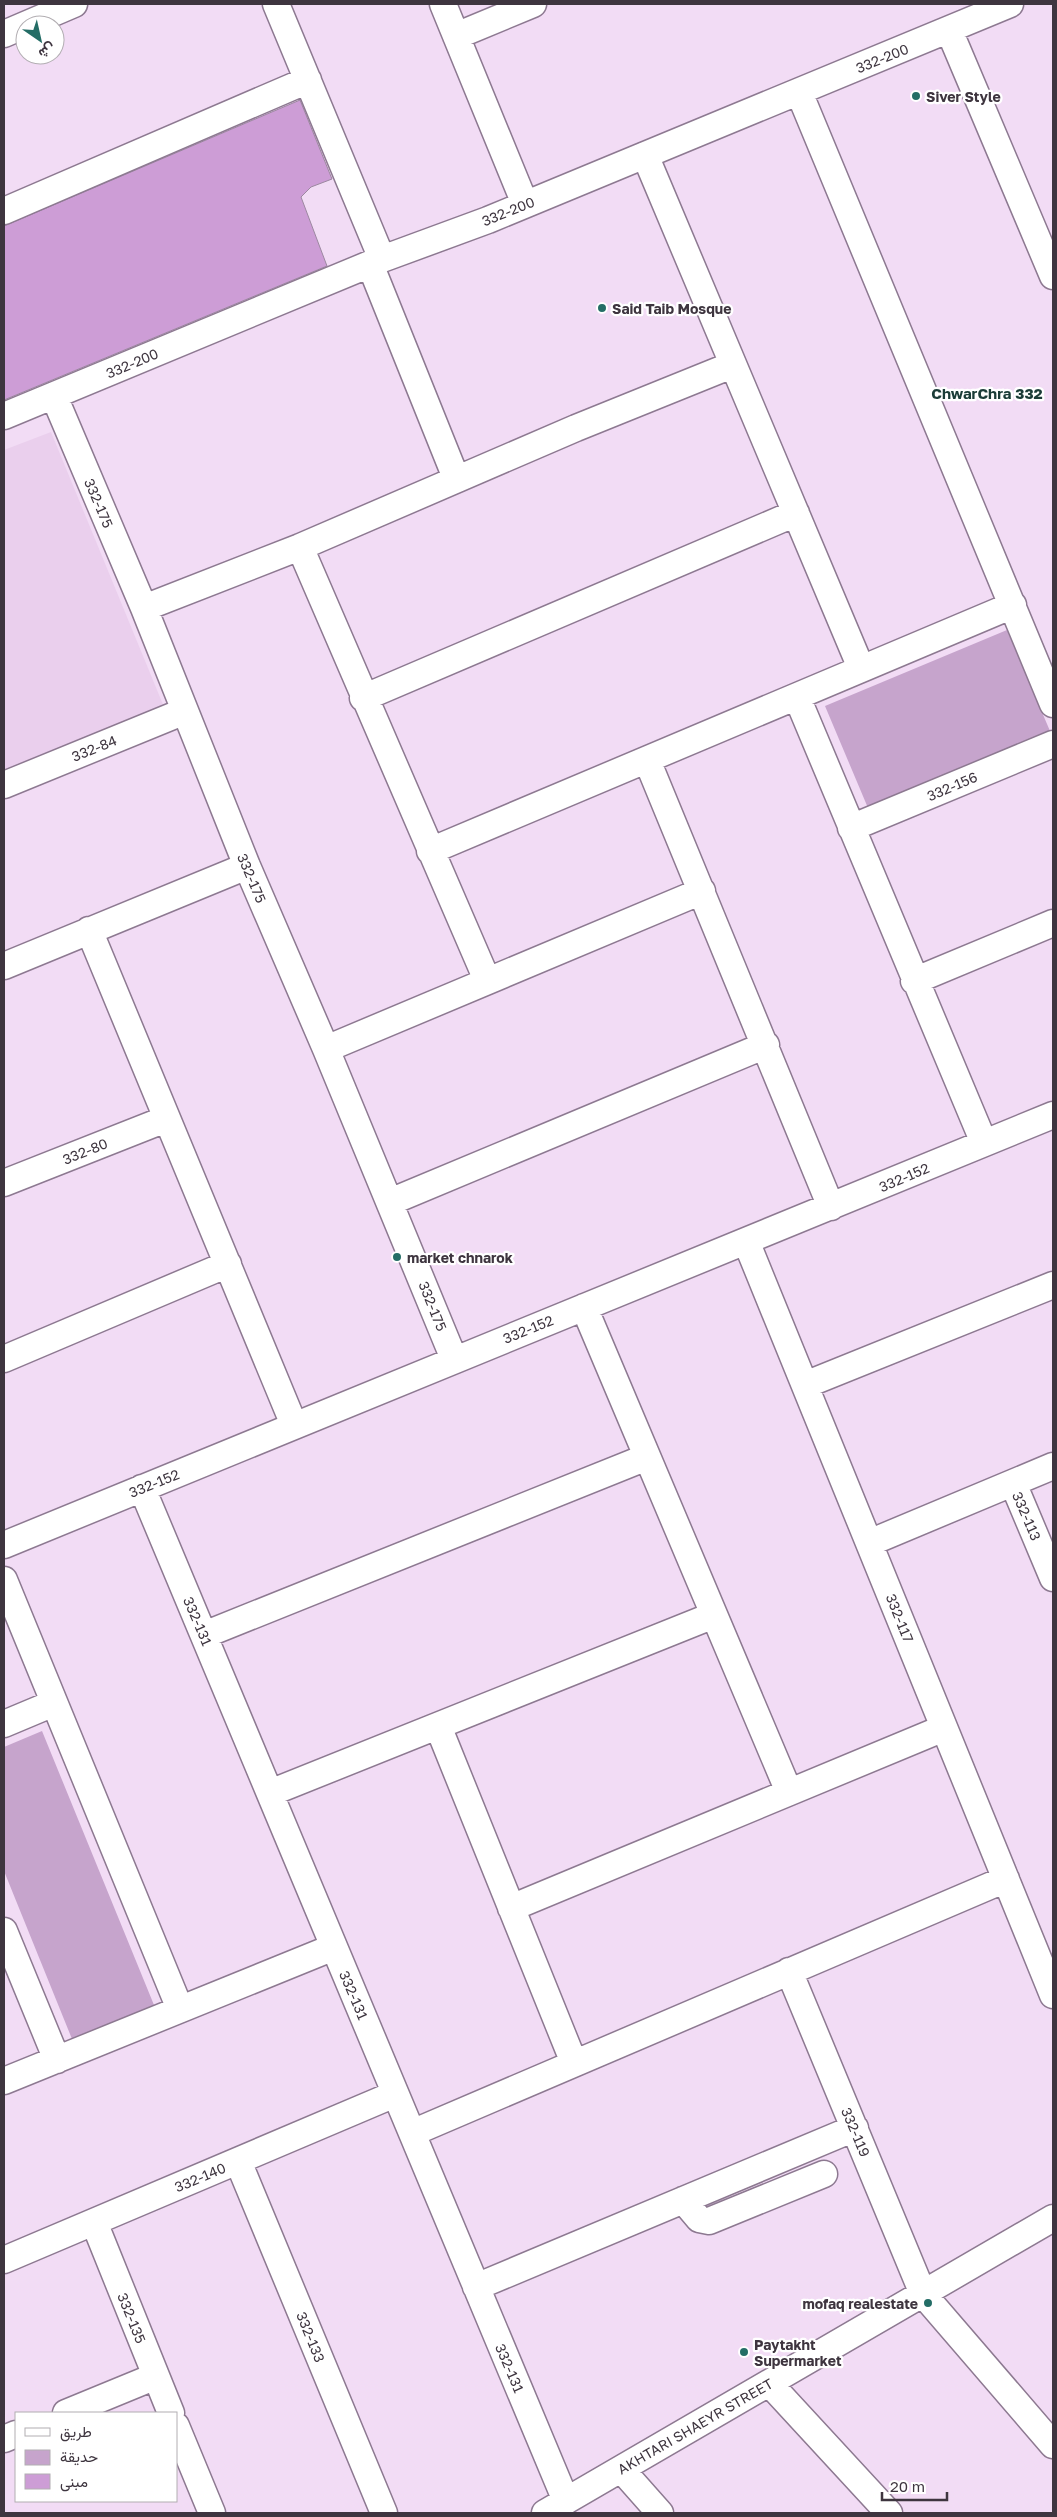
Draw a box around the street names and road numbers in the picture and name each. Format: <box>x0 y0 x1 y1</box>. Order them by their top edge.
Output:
street label: 332-200 <box>853 40 911 76</box>
street label: 332-200 <box>479 193 537 229</box>
street label: 332-200 <box>103 344 161 382</box>
street label: 332-175 <box>81 476 117 530</box>
street label: 332-84 <box>69 731 119 765</box>
street label: 332-156 <box>924 768 980 804</box>
street label: 332-175 <box>234 851 270 905</box>
street label: 332-80 <box>60 1134 110 1168</box>
street label: 332-152 <box>876 1159 932 1195</box>
street label: 332-175 <box>415 1279 451 1333</box>
street label: 332-152 <box>500 1311 556 1347</box>
street label: 332-152 <box>126 1465 182 1501</box>
street label: 332-113 <box>1009 1489 1045 1543</box>
street label: 332-117 <box>883 1591 917 1645</box>
street label: 332-131 <box>180 1594 216 1648</box>
street label: 332-131 <box>336 1968 372 2022</box>
street label: 332-119 <box>838 2105 874 2159</box>
street label: 332-140 <box>172 2159 228 2195</box>
street label: 332-135 <box>114 2290 150 2346</box>
street label: 332-133 <box>293 2309 329 2365</box>
street label: 332-131 <box>492 2341 528 2395</box>
street label: AKHTARI SHAEYR STREET <box>614 2374 776 2478</box>

